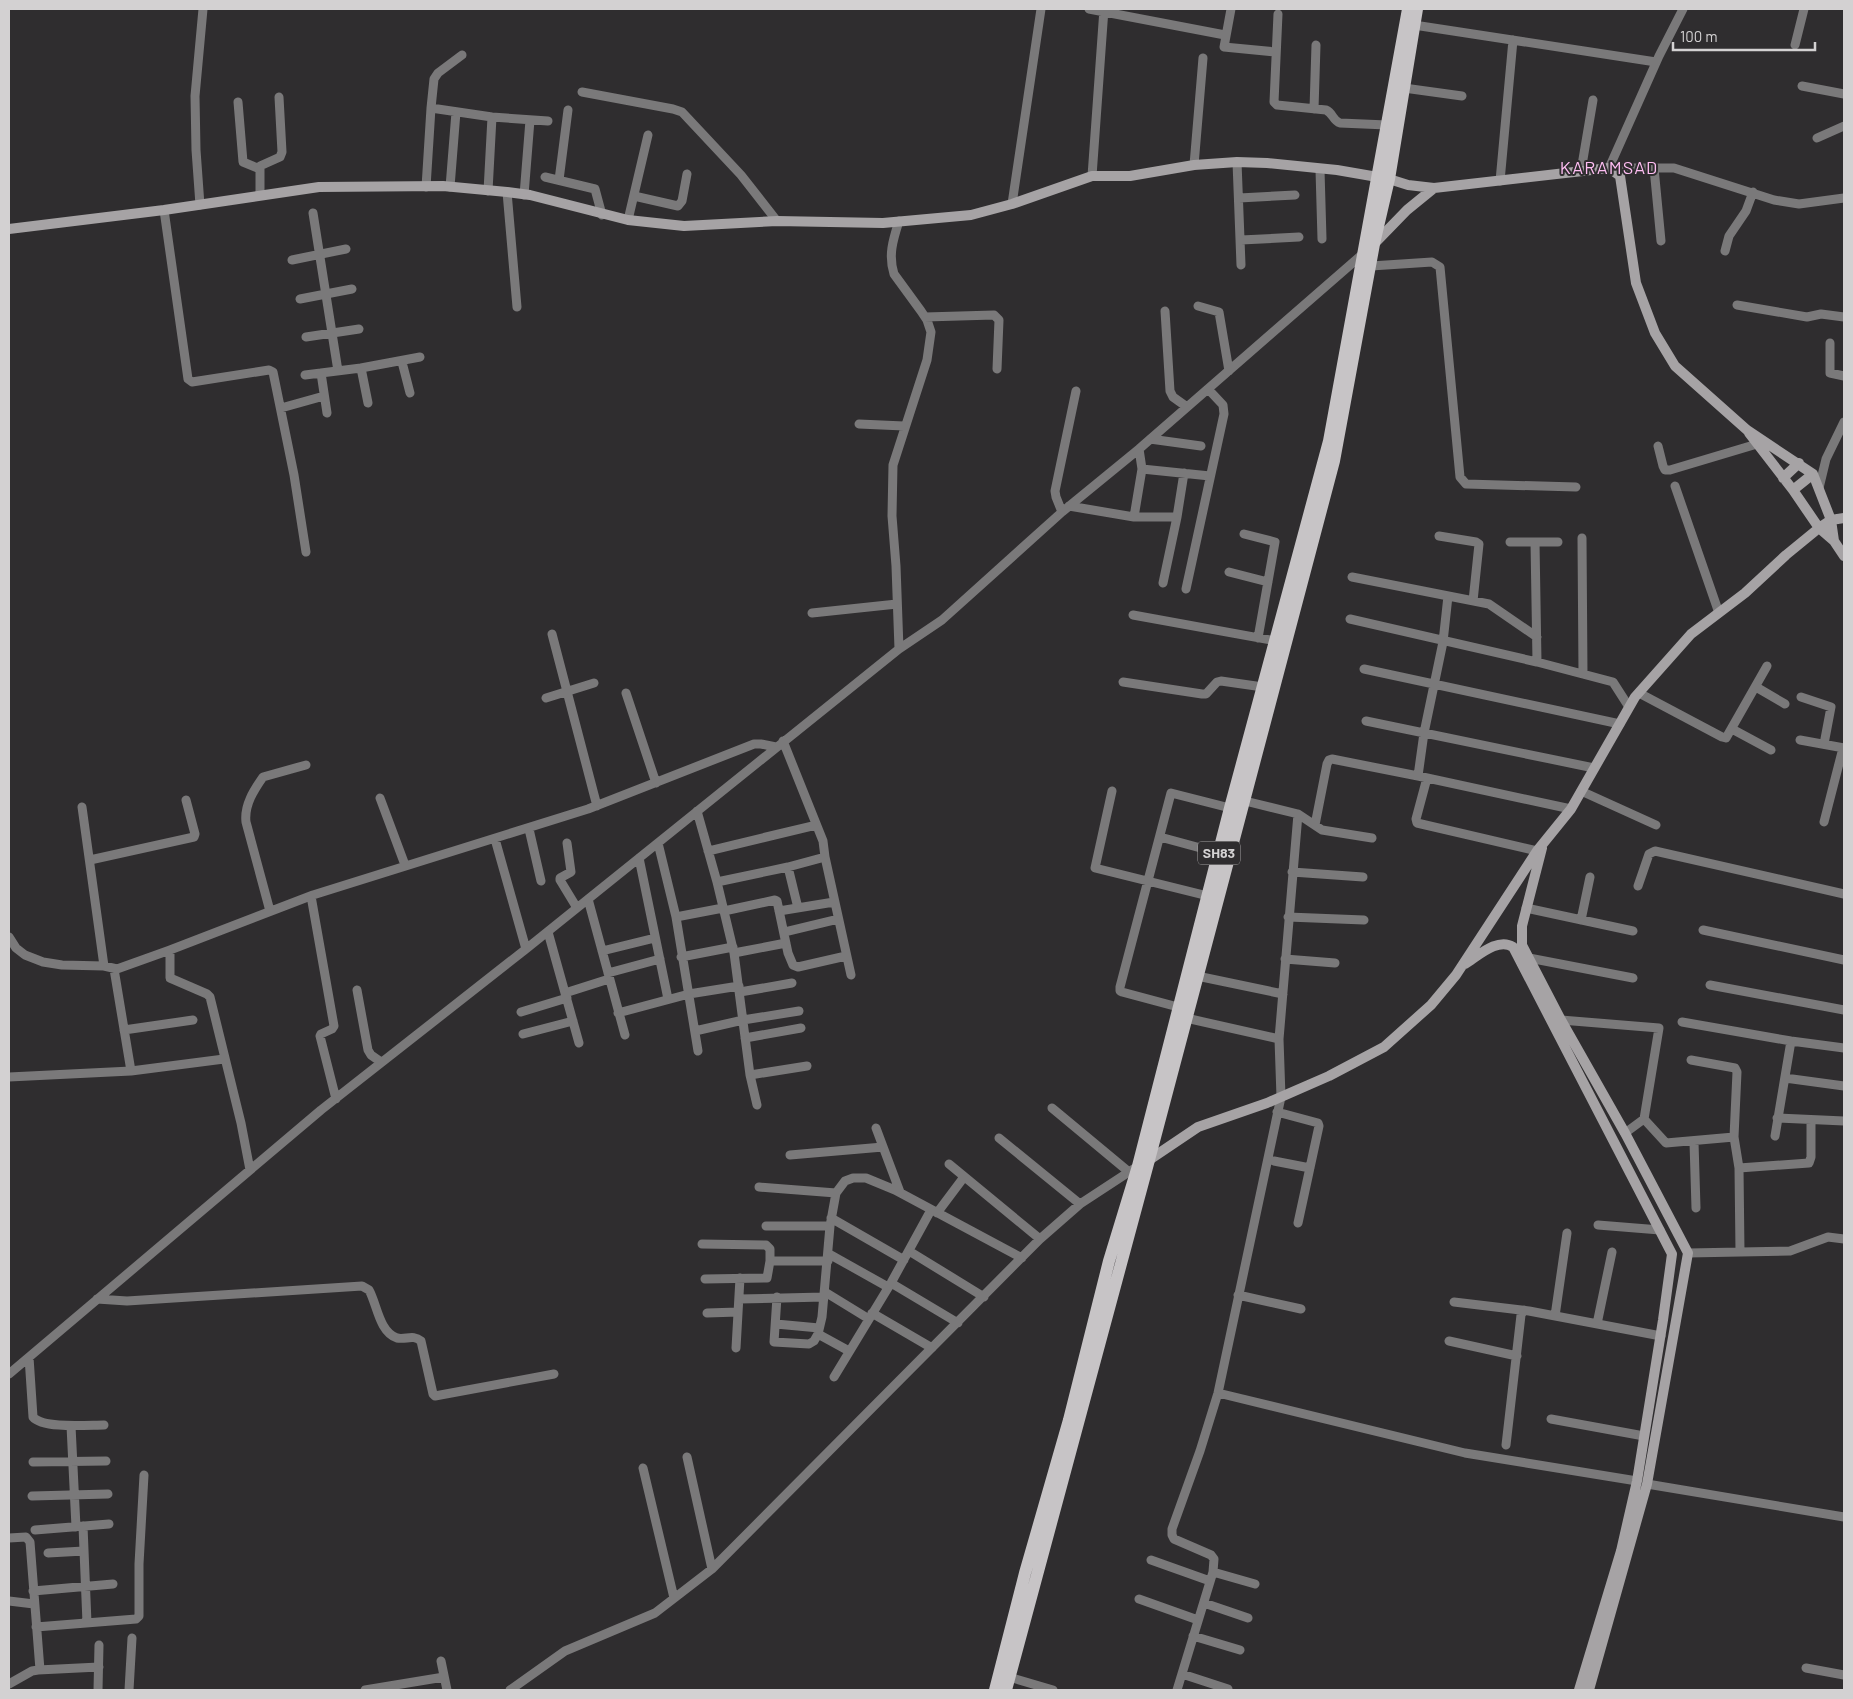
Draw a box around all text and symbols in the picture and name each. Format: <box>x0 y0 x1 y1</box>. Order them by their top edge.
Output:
scale bar <box>1673 20 1816 52</box>
text: 100 m <box>1680 27 1718 45</box>
district label: KARAMSAD <box>1560 156 1658 178</box>
road number: SH83 <box>1198 841 1240 864</box>

